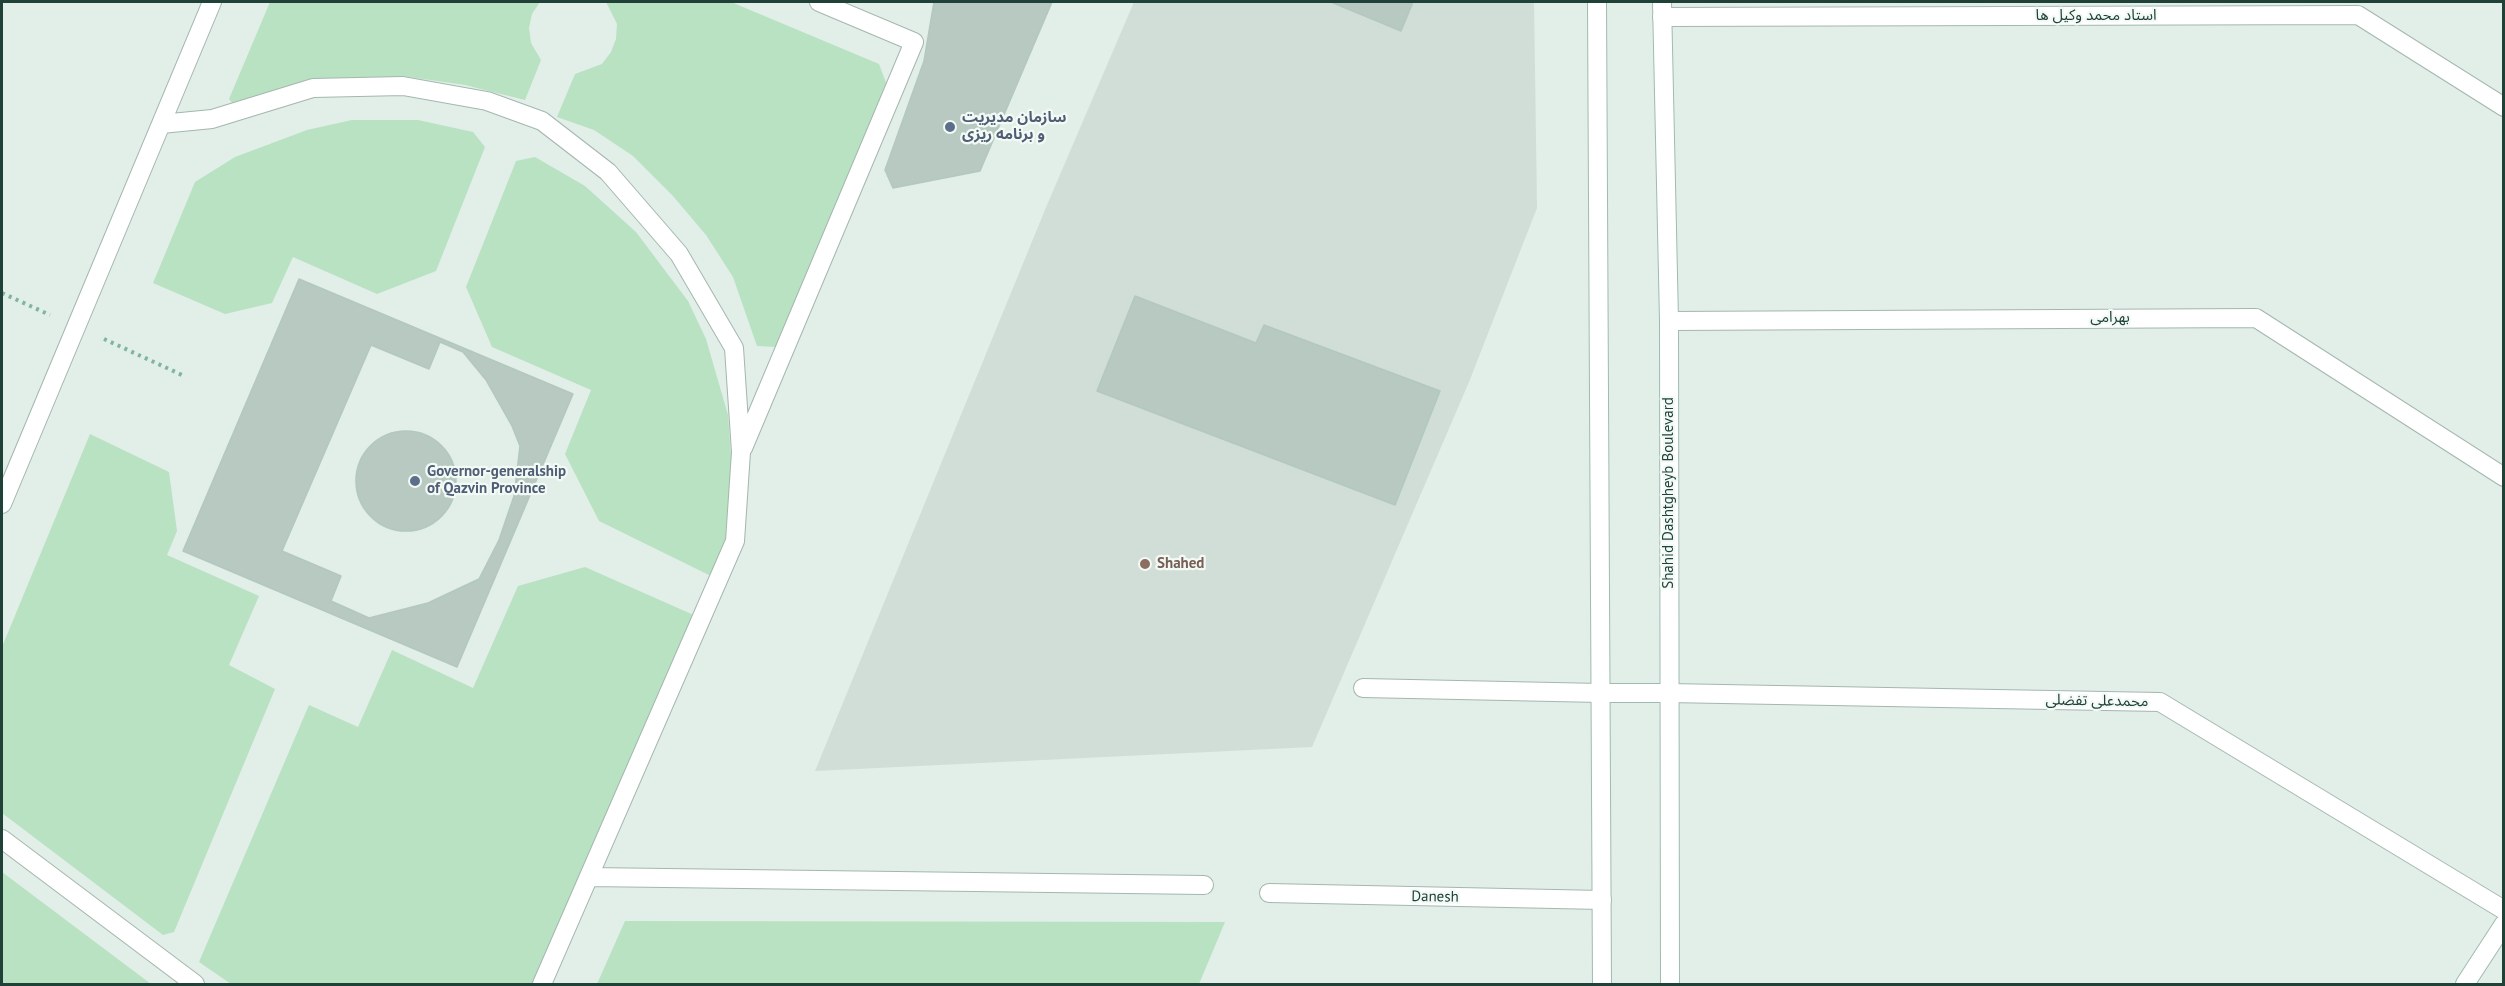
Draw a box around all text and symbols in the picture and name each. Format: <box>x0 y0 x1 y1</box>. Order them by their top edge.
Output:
street label: استاد محمد وکیل ها <box>2036 7 2156 25</box>
place label: سازمان مدیریت و برنامه ریزی <box>962 109 1066 144</box>
marker: سازمان مدیریت و برنامه ریزی <box>943 120 957 134</box>
street label: بهرامی <box>2090 309 2130 327</box>
street label: Shahid Dashtgheyb Boulevard <box>1660 397 1678 589</box>
place label: Governor-generalship of Qazvin Province <box>427 463 566 498</box>
marker: Governor-generalship of Qazvin Province <box>408 474 422 488</box>
place label: Shahed <box>1157 555 1204 573</box>
marker: Shahed <box>1138 557 1152 571</box>
street label: محمدعلی تفضلی <box>2045 691 2149 711</box>
street label: Danesh <box>1411 888 1459 906</box>

